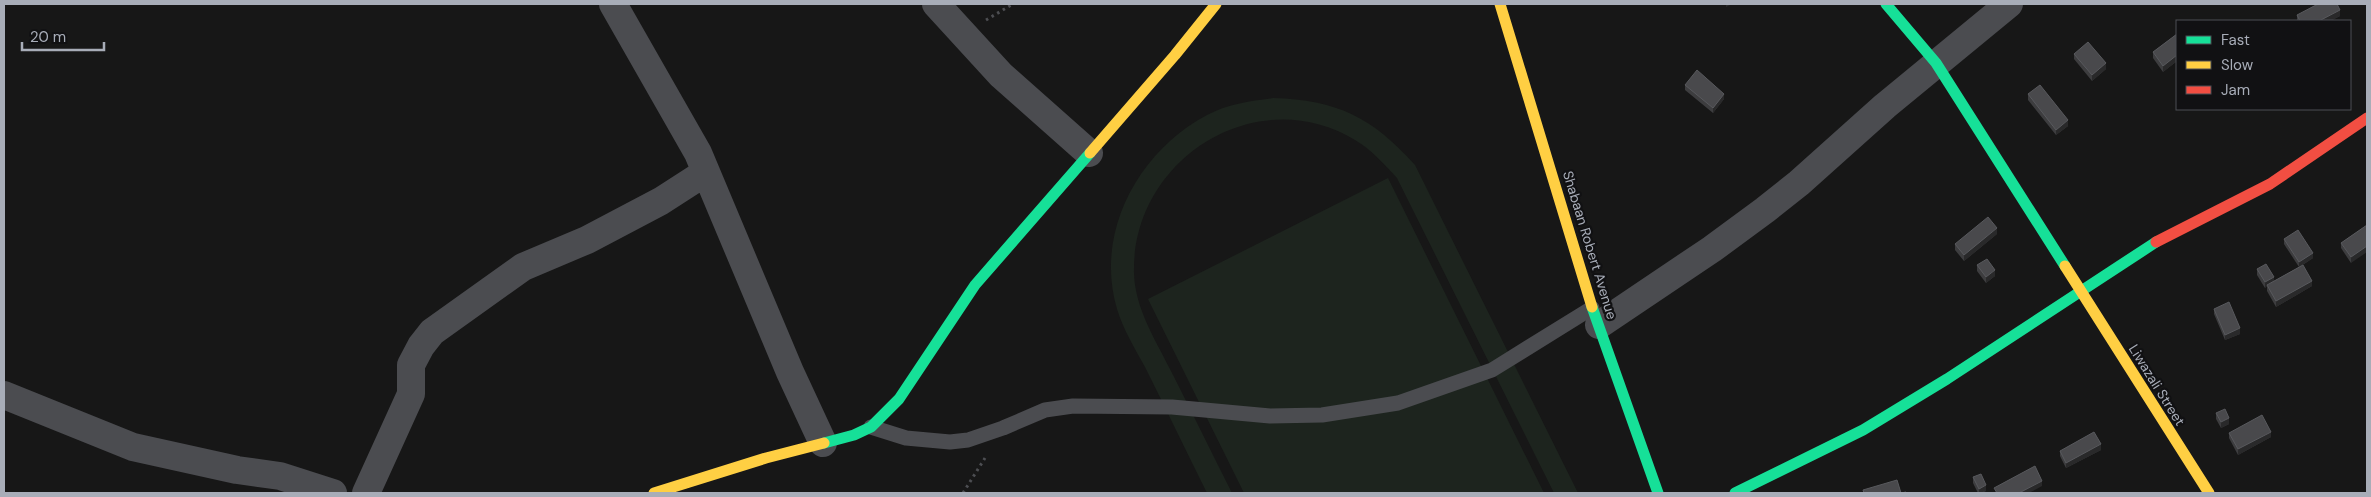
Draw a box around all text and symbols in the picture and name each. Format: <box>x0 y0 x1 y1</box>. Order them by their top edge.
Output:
scale bar <box>22 20 105 52</box>
legend <box>2176 20 2351 110</box>
text: 20 m <box>30 27 66 47</box>
text: Fast <box>2221 30 2250 50</box>
text: Slow <box>2221 55 2254 75</box>
text: Jam <box>2221 80 2250 100</box>
street label: Shabaan Robert Avenue <box>1559 169 1621 322</box>
street label: Liwazali Street <box>2125 341 2189 429</box>

